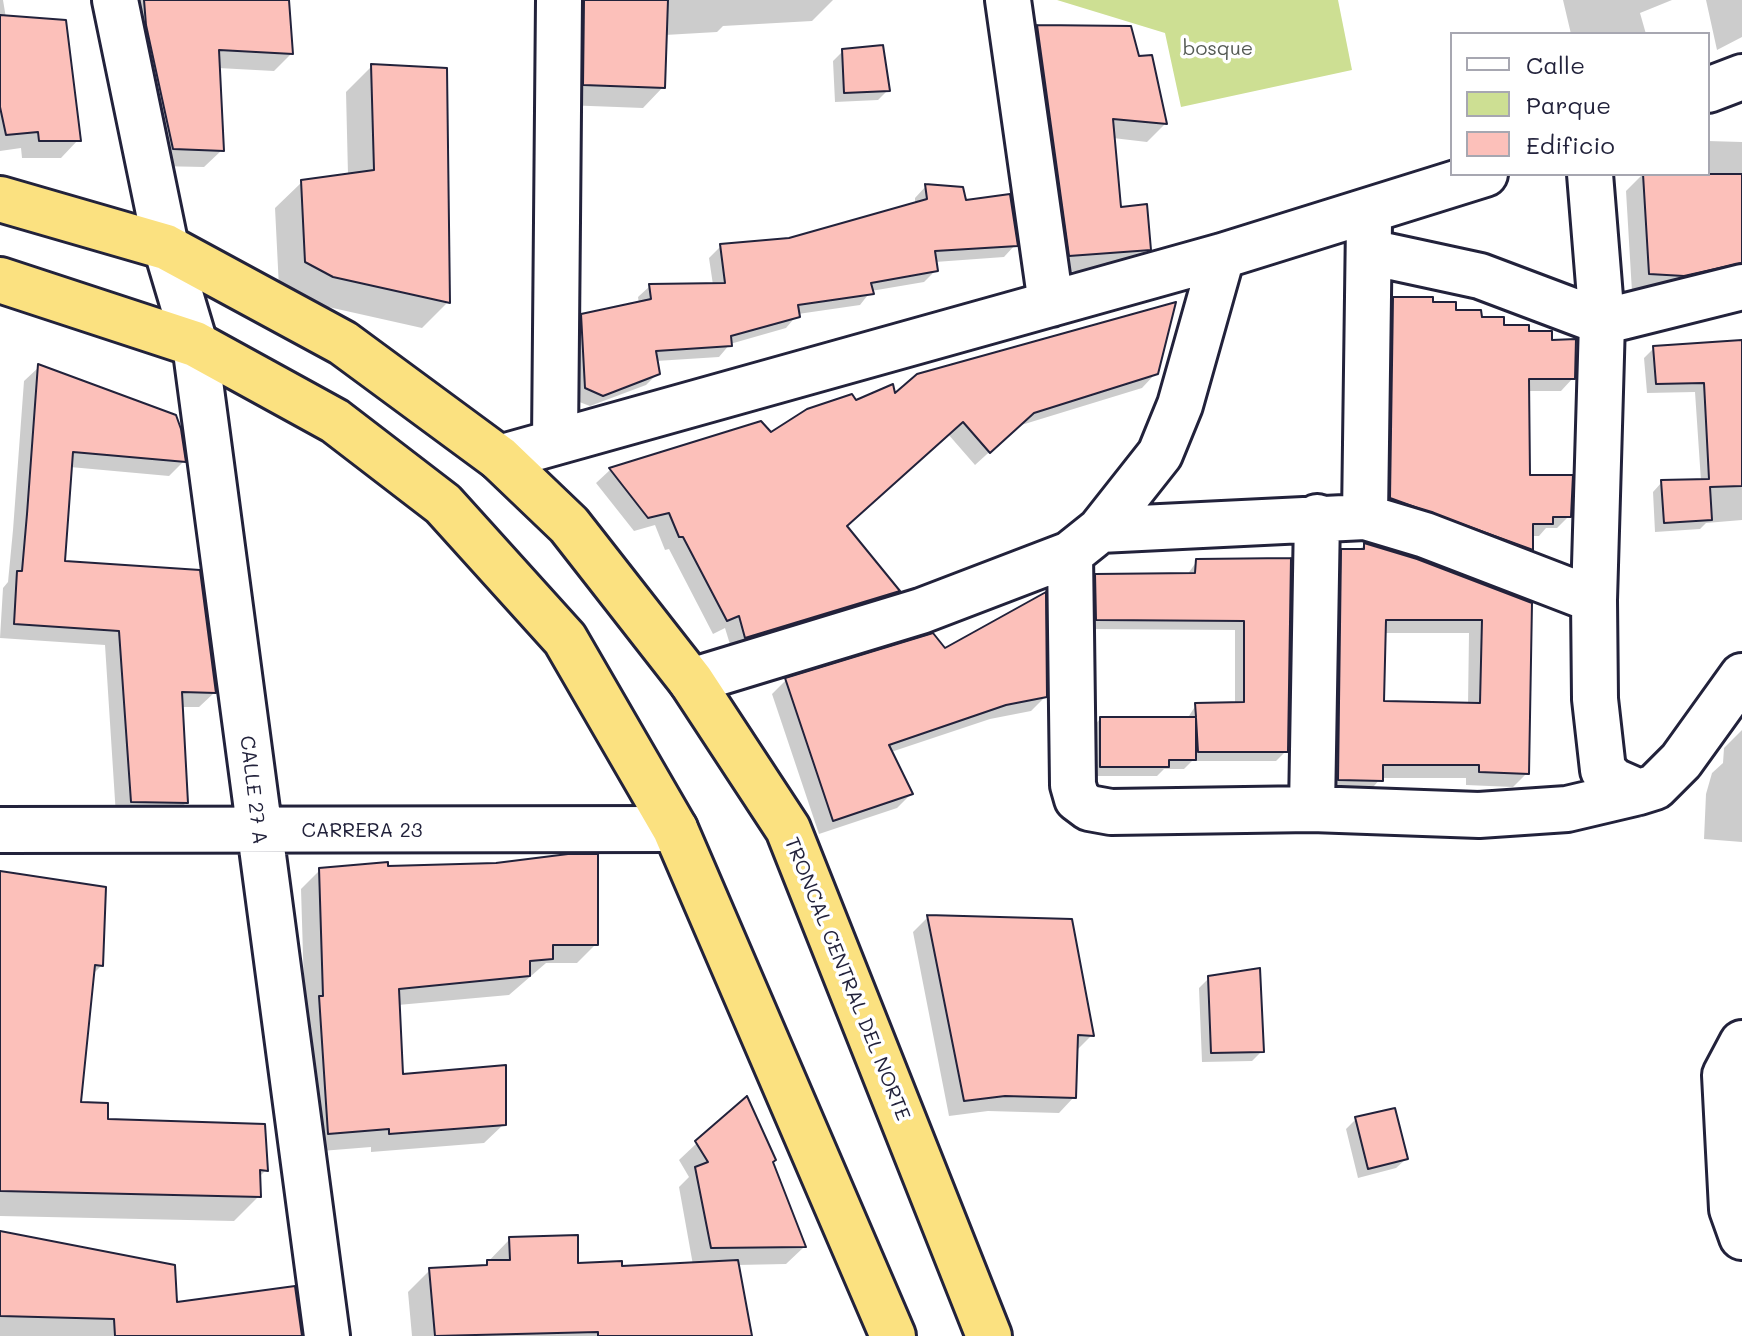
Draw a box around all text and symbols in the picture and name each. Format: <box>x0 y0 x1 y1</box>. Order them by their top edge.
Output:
legend <box>1450 32 1710 176</box>
park label: bosque <box>1183 37 1253 61</box>
text: Calle <box>1526 49 1585 80</box>
text: Parque <box>1526 89 1611 120</box>
text: Edificio <box>1526 129 1615 160</box>
street label: CALLE 27 A <box>234 734 272 846</box>
street label: CARRERA 23 <box>301 819 423 843</box>
street label: TRONCAL CENTRAL DEL NORTE <box>779 834 915 1124</box>

